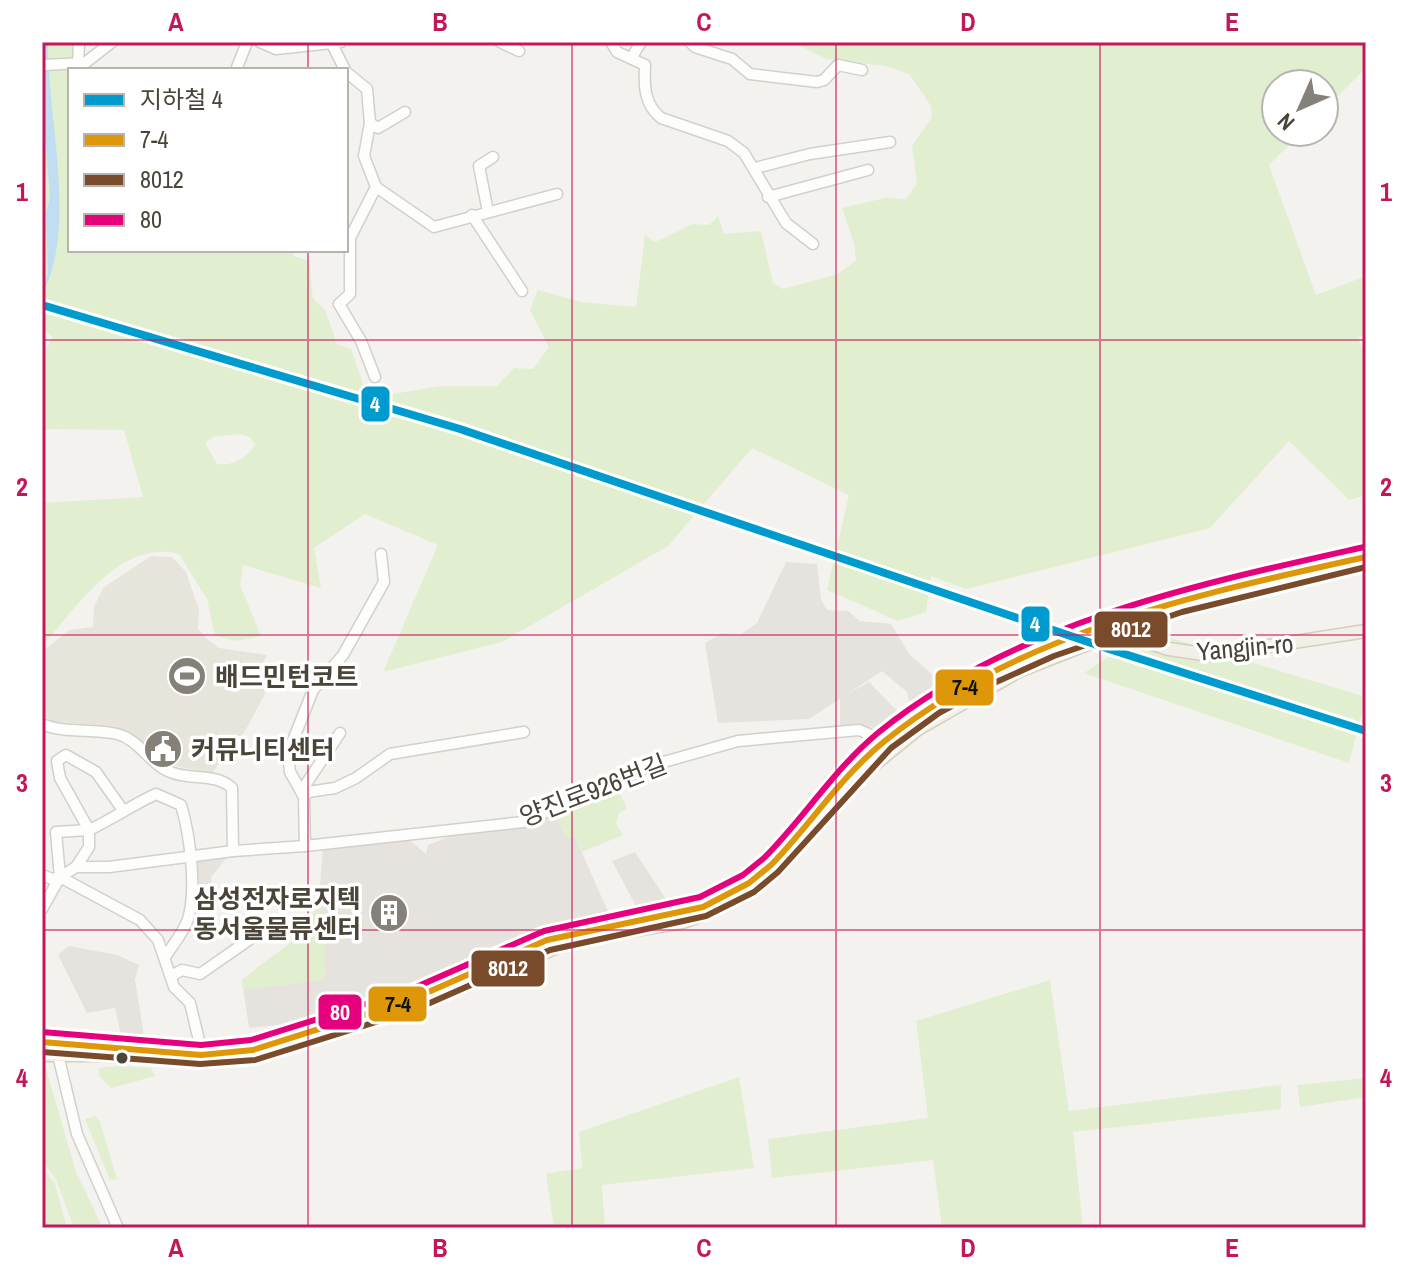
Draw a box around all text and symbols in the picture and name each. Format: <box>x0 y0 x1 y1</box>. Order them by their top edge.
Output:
text: A <box>168 4 184 39</box>
text: B <box>432 4 448 39</box>
text: C <box>696 4 712 39</box>
text: D <box>960 4 976 39</box>
text: E <box>1225 4 1239 39</box>
legend <box>68 68 348 252</box>
north arrow <box>1260 68 1340 148</box>
text: 지하철 4 <box>140 83 223 115</box>
text: N <box>1271 107 1301 137</box>
text: 7-4 <box>140 123 168 155</box>
text: 8012 <box>140 163 184 195</box>
text: 1 <box>16 174 28 209</box>
text: 1 <box>1380 174 1392 209</box>
text: 80 <box>140 203 162 235</box>
line badge: 4 <box>360 385 391 423</box>
text: 4 <box>370 389 380 419</box>
text: 2 <box>16 469 28 504</box>
text: 2 <box>1380 469 1392 504</box>
line badge: 4 <box>1020 605 1051 643</box>
text: 4 <box>1030 609 1040 639</box>
line badge: 8012 <box>1093 610 1169 649</box>
text: 8012 <box>1111 614 1151 644</box>
street label: Yangjin-ro <box>1195 625 1295 669</box>
sports icon: 배드민턴코트 <box>166 655 208 697</box>
place label: 배드민턴코트 <box>215 659 359 694</box>
line badge: 7-4 <box>934 668 995 707</box>
text: 7-4 <box>952 672 978 702</box>
public building icon: 커뮤니티센터 <box>142 728 184 770</box>
place label: 커뮤니티센터 <box>191 732 335 767</box>
street label: 양진로926번길 <box>514 746 672 834</box>
text: 3 <box>16 765 28 800</box>
text: 3 <box>1380 765 1392 800</box>
place label: 삼성전자로지텍 동서울물류센터 <box>194 881 361 946</box>
building icon: 삼성전자로지텍 동서울물류센터 <box>368 892 410 934</box>
line badge: 8012 <box>470 949 546 988</box>
text: 8012 <box>488 953 528 983</box>
line badge: 7-4 <box>367 985 428 1023</box>
text: 7-4 <box>385 989 411 1019</box>
line badge: 80 <box>317 993 363 1031</box>
text: 80 <box>330 997 350 1027</box>
unlabelled marker <box>114 1050 130 1066</box>
text: 4 <box>16 1060 28 1095</box>
text: 4 <box>1380 1060 1392 1095</box>
text: A <box>168 1230 184 1265</box>
text: B <box>432 1230 448 1265</box>
text: C <box>696 1230 712 1265</box>
text: D <box>960 1230 976 1265</box>
text: E <box>1225 1230 1239 1265</box>

